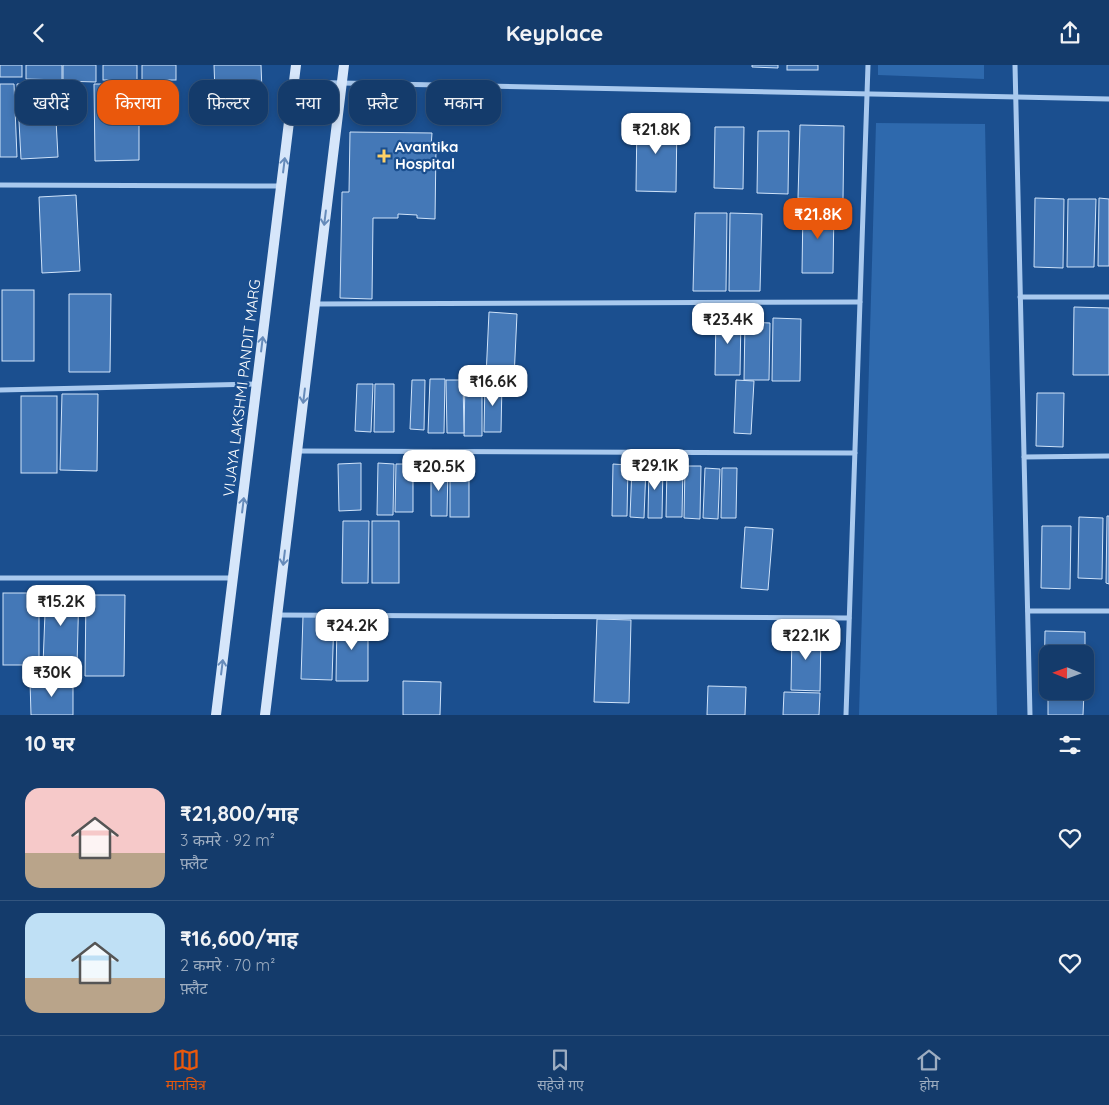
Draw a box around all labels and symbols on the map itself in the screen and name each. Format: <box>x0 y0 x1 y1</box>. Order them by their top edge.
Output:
pin: ₹21.8K <box>615 113 697 155</box>
place label: Avantika Hospital <box>395 137 459 173</box>
marker: Avantika Hospital <box>377 149 391 163</box>
one-way arrow <box>279 158 289 174</box>
pin: ₹21.8K <box>777 197 859 240</box>
one-way arrow <box>320 209 330 225</box>
street label: VIJAYA LAKSHMI PANDIT MARG <box>219 278 264 498</box>
pin: ₹23.4K <box>687 303 769 345</box>
one-way arrow <box>257 336 267 352</box>
pin: ₹16.6K <box>452 365 534 407</box>
one-way arrow <box>299 388 309 404</box>
pin: ₹20.5K <box>398 449 480 492</box>
pin: ₹29.1K <box>614 449 696 491</box>
one-way arrow <box>238 498 248 514</box>
one-way arrow <box>279 549 289 565</box>
pin: ₹15.2K <box>20 585 102 627</box>
pin: ₹24.2K <box>311 609 393 651</box>
pin: ₹22.1K <box>765 619 847 661</box>
north arrow <box>1039 645 1094 700</box>
pin: ₹30K <box>22 655 82 698</box>
one-way arrow <box>218 659 228 675</box>

